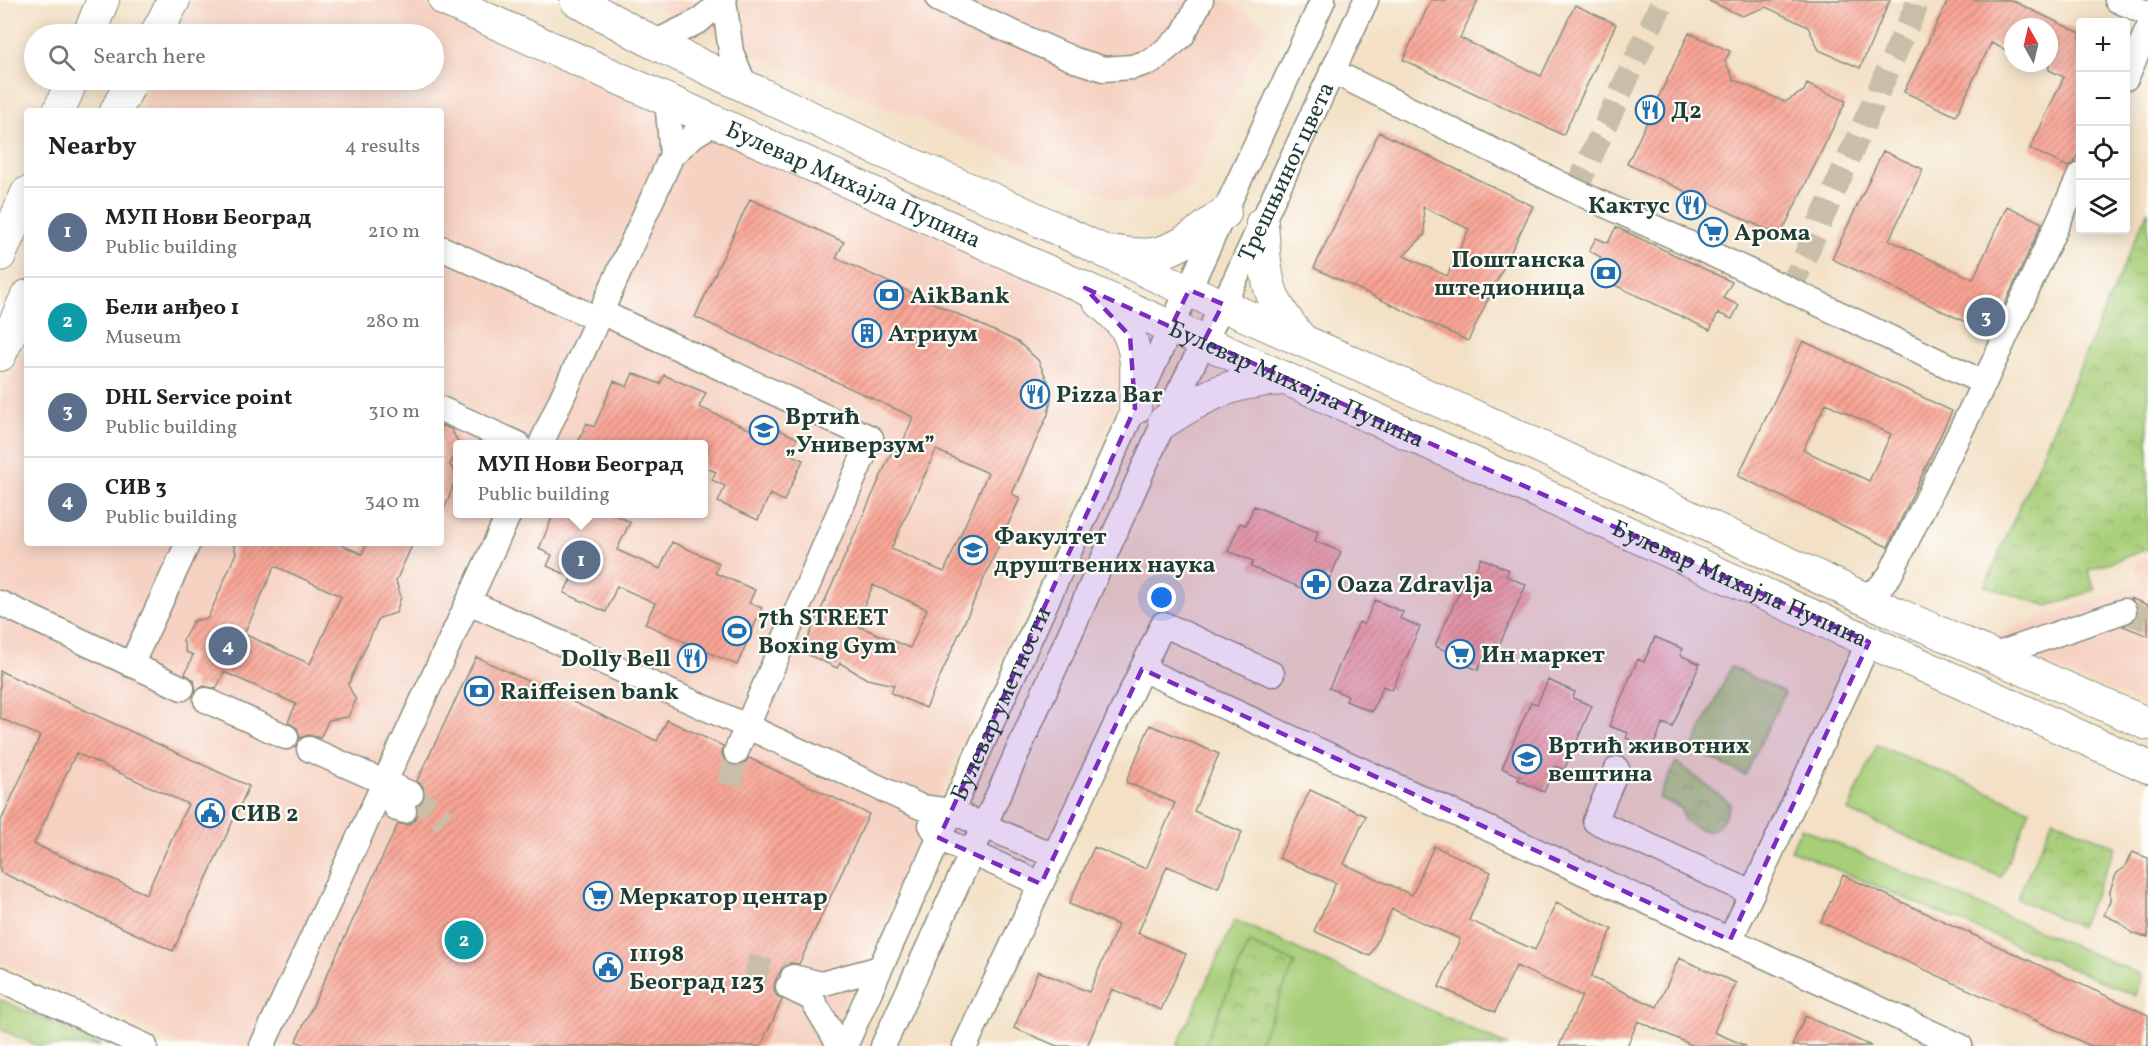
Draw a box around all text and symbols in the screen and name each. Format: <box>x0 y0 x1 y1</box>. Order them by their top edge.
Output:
north arrow <box>2004 18 2058 72</box>
map controls <box>2076 18 2130 234</box>
button: + <box>2076 18 2130 72</box>
search box <box>24 24 444 90</box>
icon: search <box>45 41 78 74</box>
text: Search here <box>93 42 206 73</box>
button: − <box>2076 72 2130 126</box>
street label: Трешњиног цвета <box>1231 77 1344 268</box>
restaurant icon: Д2 <box>1634 94 1666 126</box>
place label: Д2 <box>1671 95 1702 129</box>
street label: Булевар Михајла Пупина <box>719 113 986 258</box>
button: locate <box>2076 126 2130 180</box>
text: Nearby <box>48 129 137 165</box>
text: 4 results <box>345 133 420 161</box>
button: layers <box>2076 180 2130 234</box>
restaurant icon: Кактус <box>1675 189 1707 221</box>
place label: Кактус <box>1588 190 1670 224</box>
text: МУП Нови Београд <box>105 203 311 234</box>
supermarket icon: Арома <box>1697 216 1729 248</box>
place label: Арома <box>1734 217 1811 251</box>
text: 1 <box>63 218 72 246</box>
text: 210 m <box>368 218 420 246</box>
text: Public building <box>105 234 237 262</box>
place label: Поштанска штедионица <box>1434 244 1585 306</box>
bank icon: Поштанска штедионица <box>1590 257 1622 289</box>
bank icon: AikBank <box>873 279 905 311</box>
place label: AikBank <box>910 280 1010 314</box>
text: Бели анђео 1 <box>105 293 239 324</box>
pin: 3 <box>1966 294 2006 340</box>
text: 2 <box>62 308 73 336</box>
text: 280 m <box>365 308 420 336</box>
street label: Булевар Михајла Пупина <box>1163 313 1429 458</box>
building icon: Атриум <box>851 317 883 349</box>
place label: Атриум <box>888 318 978 352</box>
text: Museum <box>105 324 182 352</box>
restaurant icon: Pizza Bar <box>1019 378 1051 410</box>
place label: Pizza Bar <box>1056 379 1163 413</box>
text: DHL Service point <box>105 383 292 414</box>
text: 3 <box>62 398 73 426</box>
text: 310 m <box>368 398 420 426</box>
place label: Вртић „Универзум” <box>785 401 935 463</box>
text: Public building <box>105 414 237 442</box>
school or university icon: Вртић „Универзум” <box>748 414 780 446</box>
popup <box>453 440 708 518</box>
text: МУП Нови Београд <box>477 450 684 481</box>
text: СИВ 3 <box>105 473 167 504</box>
text: Public building <box>477 481 610 509</box>
text: 4 <box>61 488 74 516</box>
text: 340 m <box>364 488 420 516</box>
text: Public building <box>105 504 237 532</box>
street label: Булевар Михајла Пупина <box>1606 513 1872 657</box>
place label: Факултет друштвених наука <box>994 521 1216 583</box>
school or university icon: Факултет друштвених наука <box>957 534 989 566</box>
pin: 1 <box>562 538 600 582</box>
pharmacy icon: Oaza Zdravlja <box>1300 568 1332 600</box>
place label: Oaza Zdravlja <box>1337 569 1493 603</box>
your location <box>1147 583 1176 612</box>
place label: 7th STREET Boxing Gym <box>758 602 897 664</box>
street label: Булевар уметности <box>943 602 1061 807</box>
sports icon: 7th STREET Boxing Gym <box>721 615 753 647</box>
pin: 4 <box>208 624 248 668</box>
supermarket icon: Ин маркет <box>1444 638 1476 670</box>
place label: Ин маркет <box>1481 639 1605 673</box>
restaurant icon: Dolly Bell <box>676 642 708 674</box>
place label: Dolly Bell <box>561 643 671 677</box>
bank icon: Raiffeisen bank <box>463 675 495 707</box>
place label: Raiffeisen bank <box>500 676 679 710</box>
place label: Вртић животних вештина <box>1548 730 1750 792</box>
school or university icon: Вртић животних вештина <box>1511 743 1543 775</box>
public building icon: СИВ 2 <box>194 797 226 829</box>
place label: СИВ 2 <box>231 798 299 832</box>
supermarket icon: Меркатор центар <box>582 880 614 912</box>
place label: Меркатор центар <box>619 881 828 915</box>
pin: 2 <box>444 918 484 962</box>
place label: 11198 Београд 123 <box>629 938 764 1000</box>
public building icon: 11198 Београд 123 <box>592 951 624 983</box>

